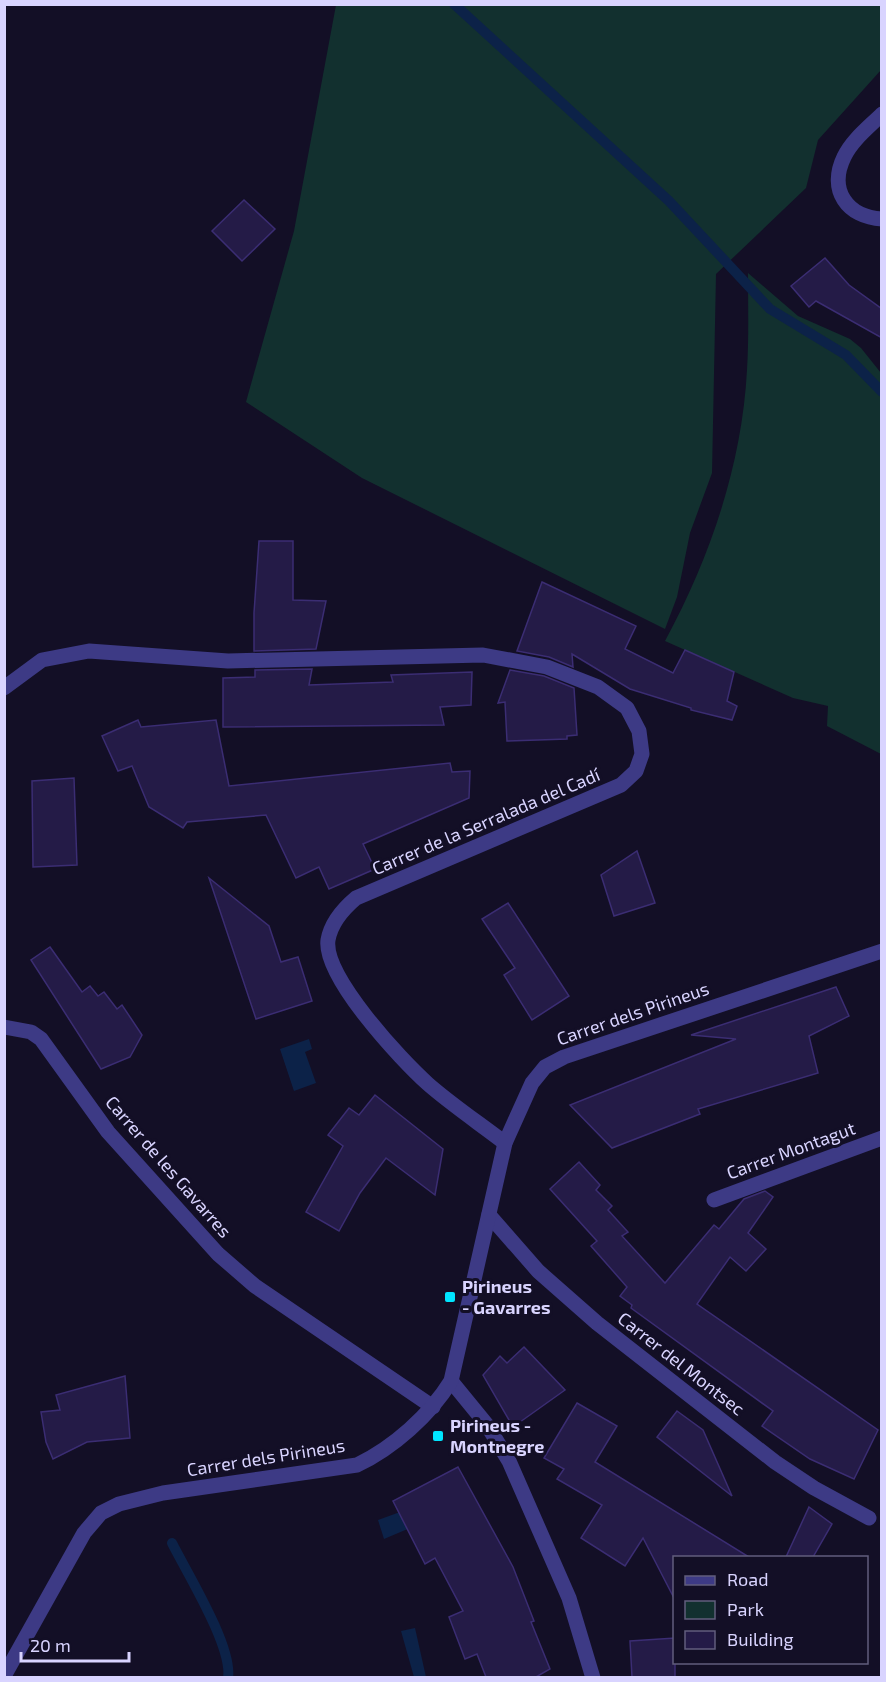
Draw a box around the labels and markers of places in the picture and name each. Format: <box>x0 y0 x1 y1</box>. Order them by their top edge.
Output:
place label: Pirineus - Gavarres <box>462 1275 550 1318</box>
marker: Pirineus - Gavarres <box>443 1290 457 1304</box>
place label: Pirineus - Montnegre <box>450 1414 544 1457</box>
marker: Pirineus - Montnegre <box>431 1429 445 1443</box>

